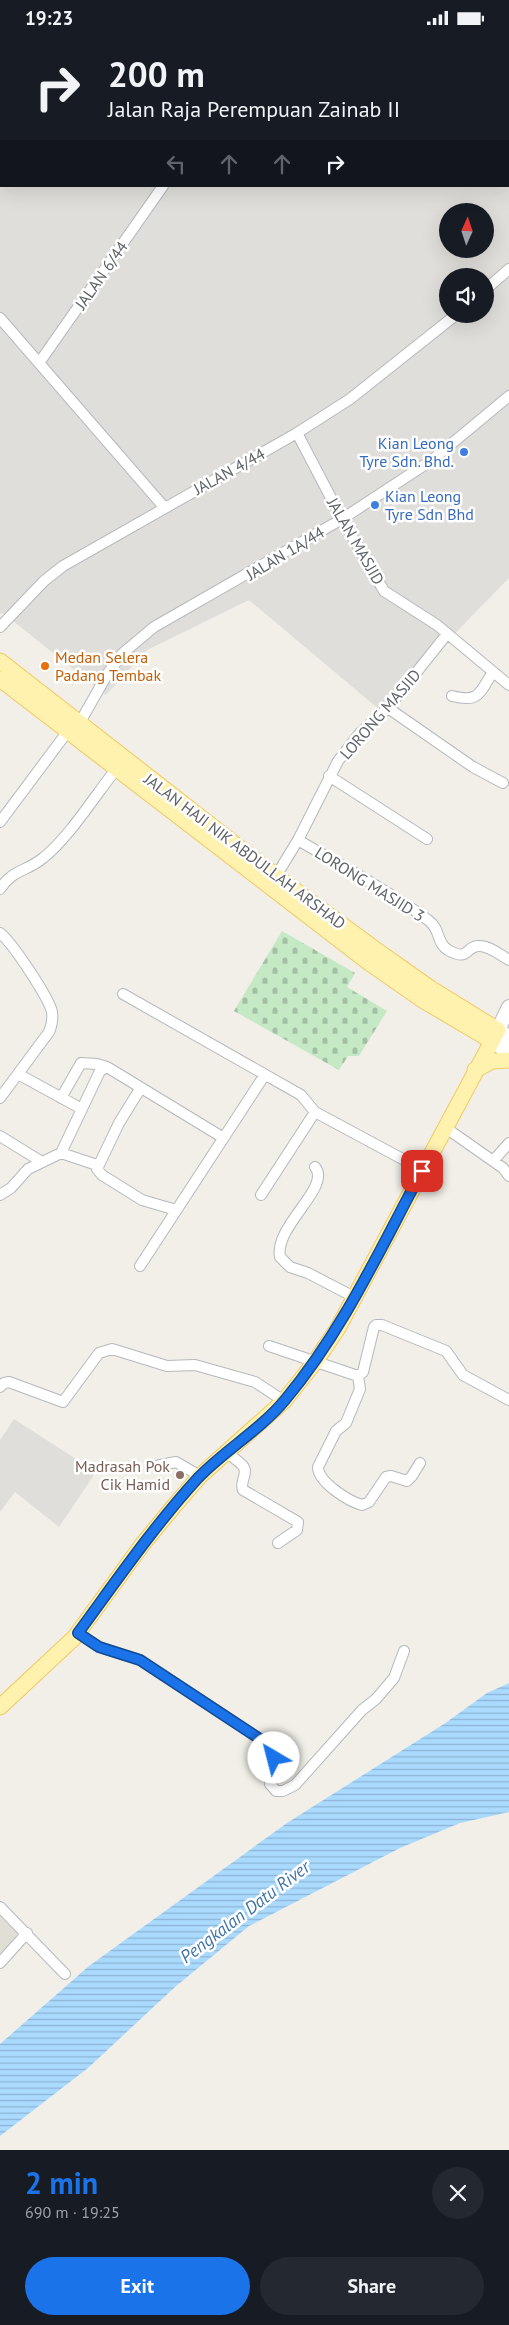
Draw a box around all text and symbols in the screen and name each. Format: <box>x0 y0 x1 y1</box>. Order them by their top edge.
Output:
text: 19:23 <box>25 6 73 30</box>
text: 200 m <box>108 51 205 97</box>
icon: right <box>25 55 90 120</box>
text: Jalan Raja Perempuan Zainab II <box>108 95 400 123</box>
icon: left <box>162 150 190 178</box>
icon: ahead <box>215 150 243 178</box>
icon: ahead <box>268 150 296 178</box>
icon: right <box>321 150 349 178</box>
north arrow <box>439 203 494 257</box>
map controls <box>439 203 494 323</box>
street label: JALAN 6/44 <box>70 237 132 314</box>
button: sound <box>439 268 494 323</box>
place label: Kian Leong Tyre Sdn. Bhd. <box>359 433 454 471</box>
street label: JALAN 4/44 <box>189 443 268 499</box>
marker: Kian Leong Tyre Sdn. Bhd. <box>458 446 470 458</box>
place label: Kian Leong Tyre Sdn Bhd <box>385 486 474 524</box>
street label: JALAN MASJID <box>323 493 389 588</box>
marker: Kian Leong Tyre Sdn Bhd <box>369 499 381 511</box>
street label: JALAN 1A/44 <box>241 522 328 585</box>
place label: Medan Selera Padang Tembak <box>55 647 162 685</box>
marker: Medan Selera Padang Tembak <box>39 660 51 672</box>
street label: LORONG MASJID <box>335 665 425 763</box>
street label: JALAN HAJI NIK ABDULLAH ARSHAD <box>140 768 350 933</box>
street label: LORONG MASJID 3 <box>311 842 429 926</box>
pin <box>401 1150 443 1192</box>
icon: arrive <box>408 1157 436 1185</box>
place label: Madrasah Pok Cik Hamid <box>75 1456 170 1494</box>
marker: Madrasah Pok Cik Hamid <box>174 1469 186 1481</box>
position arrow <box>247 1731 299 1783</box>
water label: Pengkalan Datu River <box>175 1855 315 1968</box>
text: 2 min <box>25 2163 98 2202</box>
button: close <box>432 2167 484 2219</box>
text: 690 m · 19:25 <box>25 2202 120 2222</box>
button: Exit <box>25 2257 250 2315</box>
button: Share <box>260 2257 484 2315</box>

